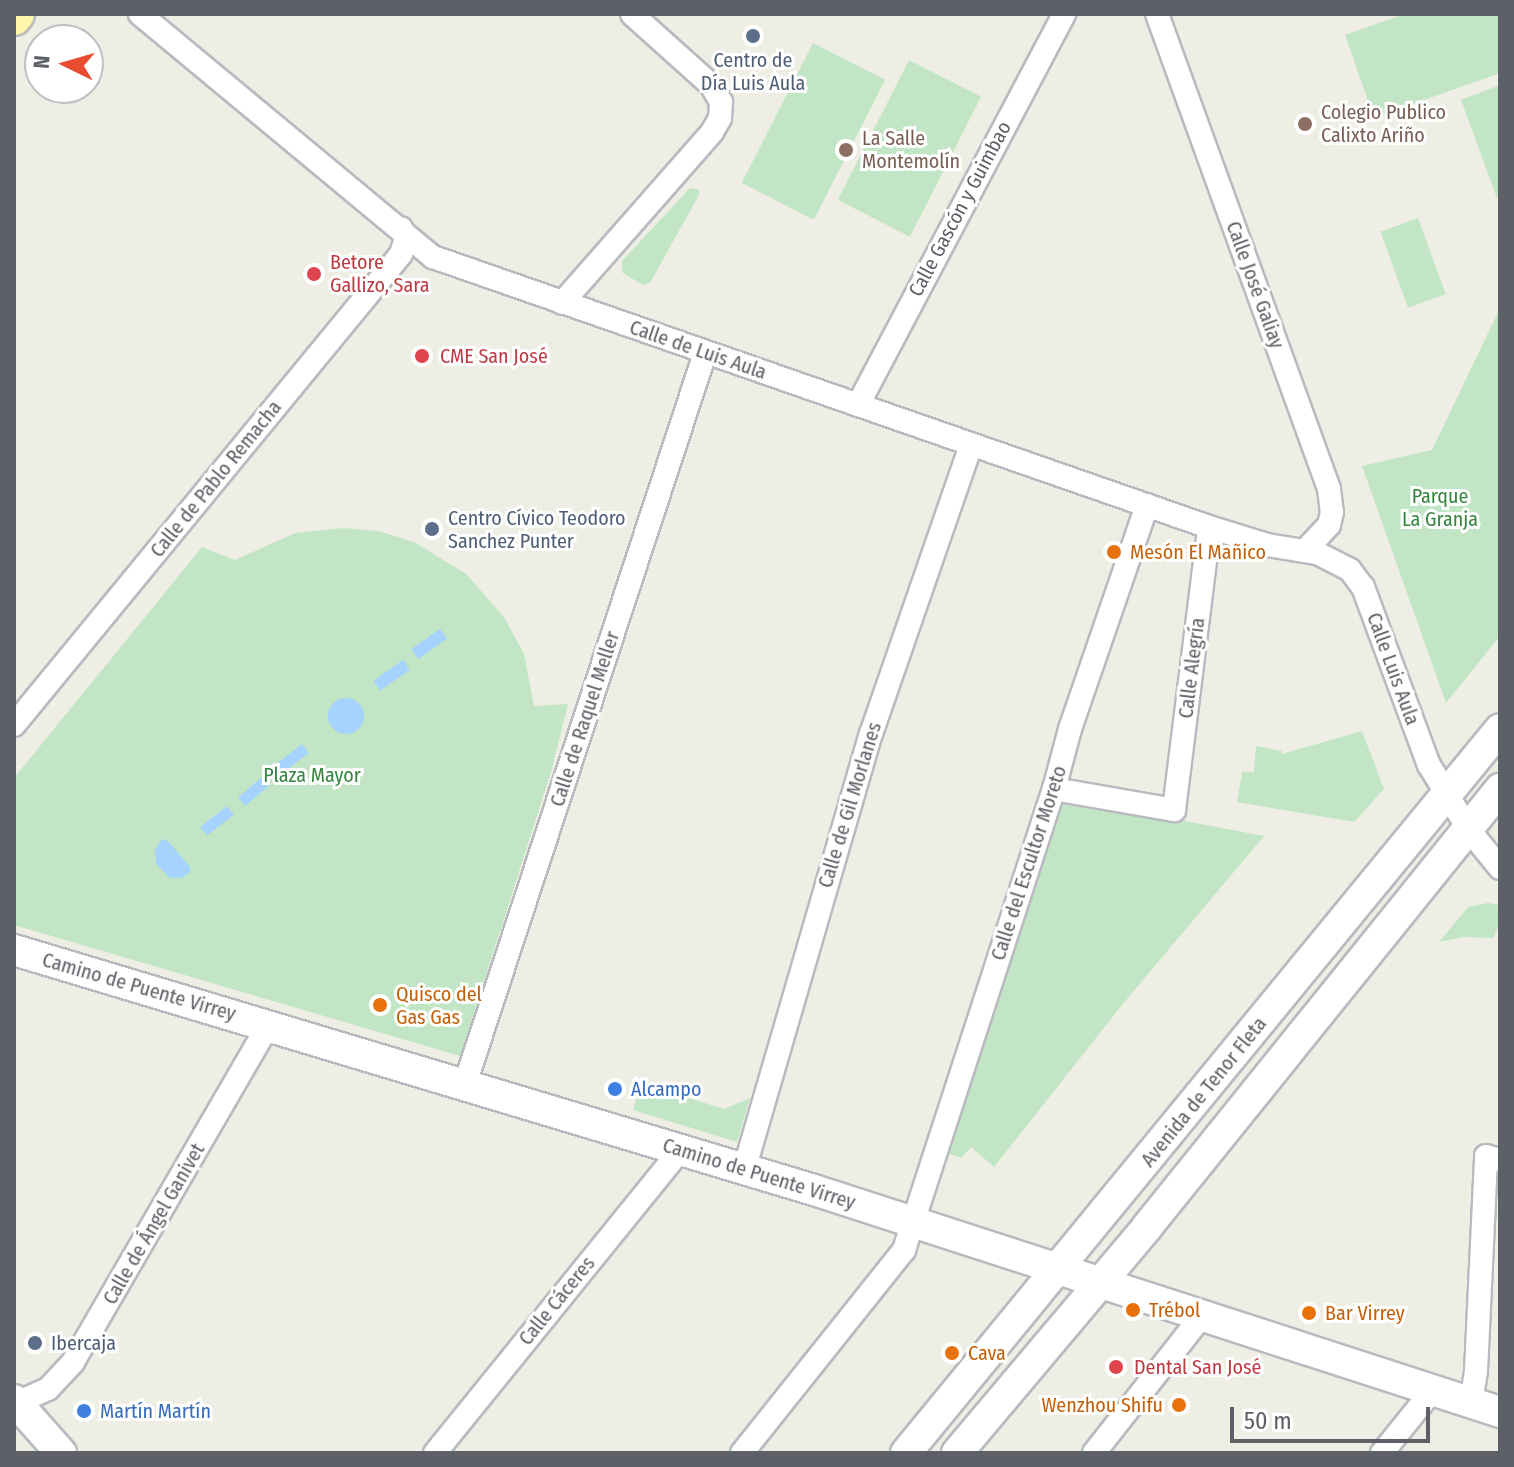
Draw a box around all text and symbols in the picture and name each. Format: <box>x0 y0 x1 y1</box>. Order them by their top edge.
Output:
north arrow <box>24 24 104 104</box>
marker: Centro de Día Luis Aula <box>744 27 762 45</box>
place label: Centro de Día Luis Aula <box>701 48 805 95</box>
text: N <box>28 54 56 70</box>
place label: Colegio Publico Calixto Ariño <box>1321 100 1446 147</box>
marker: Colegio Publico Calixto Ariño <box>1296 115 1314 133</box>
street label: Calle Gascón y Guimbao <box>904 117 1016 301</box>
place label: La Salle Montemolín <box>862 126 960 173</box>
marker: La Salle Montemolín <box>837 141 855 159</box>
street label: Calle José Galiay <box>1221 218 1289 352</box>
place label: Betore Gallizo, Sara <box>330 250 429 297</box>
marker: Betore Gallizo, Sara <box>305 265 323 283</box>
street label: Calle de Luis Aula <box>626 315 770 385</box>
place label: CME San José <box>440 344 548 368</box>
marker: CME San José <box>411 345 433 367</box>
street label: Calle de Pablo Remacha <box>145 396 287 562</box>
park label: Parque La Granja <box>1402 485 1478 532</box>
place label: Centro Cívico Teodoro Sanchez Punter <box>448 506 626 553</box>
marker: Centro Cívico Teodoro Sanchez Punter <box>423 520 441 538</box>
place label: Mesón El Mañico <box>1130 540 1266 564</box>
marker: Mesón El Mañico <box>1105 543 1123 561</box>
street label: Calle Luis Aula <box>1362 610 1424 728</box>
street label: Calle Alegría <box>1174 616 1210 720</box>
street label: Calle de Raquel Meller <box>545 628 625 810</box>
street label: Calle de Gil Morlanes <box>813 719 887 891</box>
park label: Plaza Mayor <box>263 763 361 787</box>
street label: Calle del Escultor Moreto <box>986 763 1072 963</box>
street label: Camino de Puente Virrey <box>39 948 239 1026</box>
place label: Quisco del Gas Gas <box>396 982 482 1029</box>
marker: Quisco del Gas Gas <box>371 996 389 1014</box>
street label: Avenida de Tenor Fleta <box>1136 1012 1272 1172</box>
place label: Alcampo <box>631 1077 701 1101</box>
marker: Alcampo <box>606 1080 624 1098</box>
street label: Camino de Puente Virrey <box>660 1133 858 1215</box>
street label: Calle de Ángel Ganivet <box>98 1139 210 1309</box>
street label: Calle Cáceres <box>514 1252 600 1350</box>
place label: Trébol <box>1149 1298 1200 1322</box>
marker: Trébol <box>1124 1301 1142 1319</box>
place label: Bar Virrey <box>1325 1301 1405 1325</box>
marker: Bar Virrey <box>1300 1304 1318 1322</box>
place label: Ibercaja <box>51 1331 116 1355</box>
marker: Ibercaja <box>26 1334 44 1352</box>
place label: Cava <box>968 1341 1006 1365</box>
marker: Cava <box>943 1344 961 1362</box>
place label: Dental San José <box>1134 1355 1261 1379</box>
marker: Dental San José <box>1105 1356 1127 1378</box>
scale bar <box>1234 1391 1434 1441</box>
place label: Wenzhou Shifu <box>1042 1393 1163 1417</box>
marker: Wenzhou Shifu <box>1170 1396 1188 1414</box>
place label: Martín Martín <box>100 1399 211 1423</box>
marker: Martín Martín <box>75 1402 93 1420</box>
text: 50 m <box>1244 1407 1292 1435</box>

